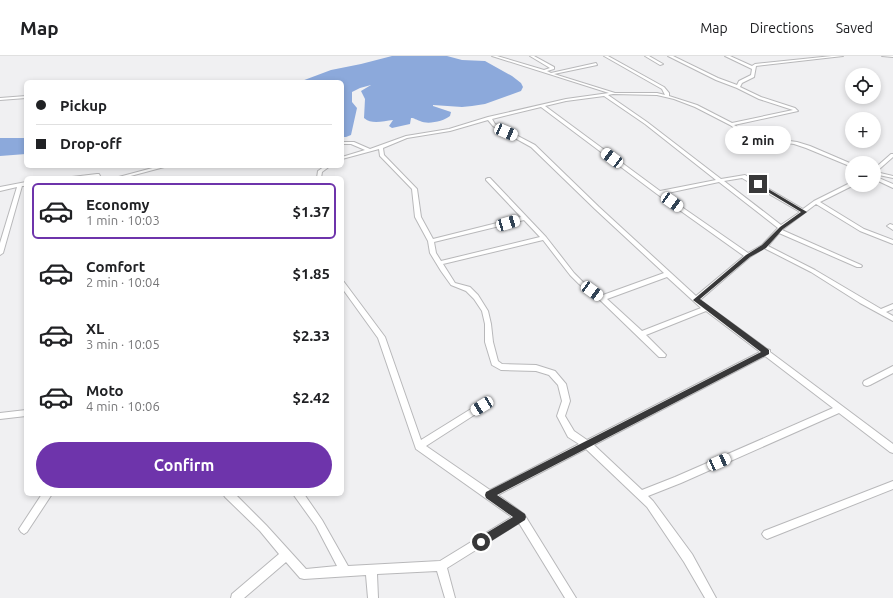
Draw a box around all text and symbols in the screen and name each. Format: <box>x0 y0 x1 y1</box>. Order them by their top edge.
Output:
text: Map <box>20 17 59 39</box>
text: Map <box>700 20 728 36</box>
text: Directions <box>750 20 814 36</box>
text: Saved <box>836 20 873 36</box>
map controls <box>845 68 881 192</box>
button: locate <box>845 68 881 104</box>
text: Pickup <box>60 97 107 114</box>
button: + <box>845 112 881 148</box>
car <box>493 122 519 142</box>
callout: 2 min <box>725 126 791 154</box>
text: 2 min <box>742 133 774 147</box>
text: Drop-off <box>60 135 122 152</box>
car <box>599 146 625 170</box>
button: − <box>845 156 881 192</box>
route end <box>749 175 767 193</box>
car <box>659 190 685 214</box>
icon: car <box>38 193 74 229</box>
text: Economy <box>86 196 150 213</box>
text: $1.37 <box>292 203 330 220</box>
text: 1 min · 10:03 <box>86 213 160 227</box>
car <box>495 214 521 232</box>
icon: car <box>38 255 74 291</box>
text: Comfort <box>86 258 145 275</box>
text: $1.85 <box>292 265 330 282</box>
text: 2 min · 10:04 <box>86 275 160 289</box>
car <box>579 279 605 303</box>
icon: car <box>38 317 74 353</box>
text: XL <box>86 320 104 337</box>
text: $2.33 <box>292 327 330 344</box>
text: 3 min · 10:05 <box>86 337 160 351</box>
icon: car <box>38 379 74 415</box>
text: Moto <box>86 382 124 399</box>
text: $2.42 <box>292 389 330 406</box>
car <box>469 395 495 417</box>
text: 4 min · 10:06 <box>86 399 160 413</box>
button: Confirm <box>36 442 332 488</box>
car <box>706 452 732 472</box>
route start <box>472 533 490 551</box>

